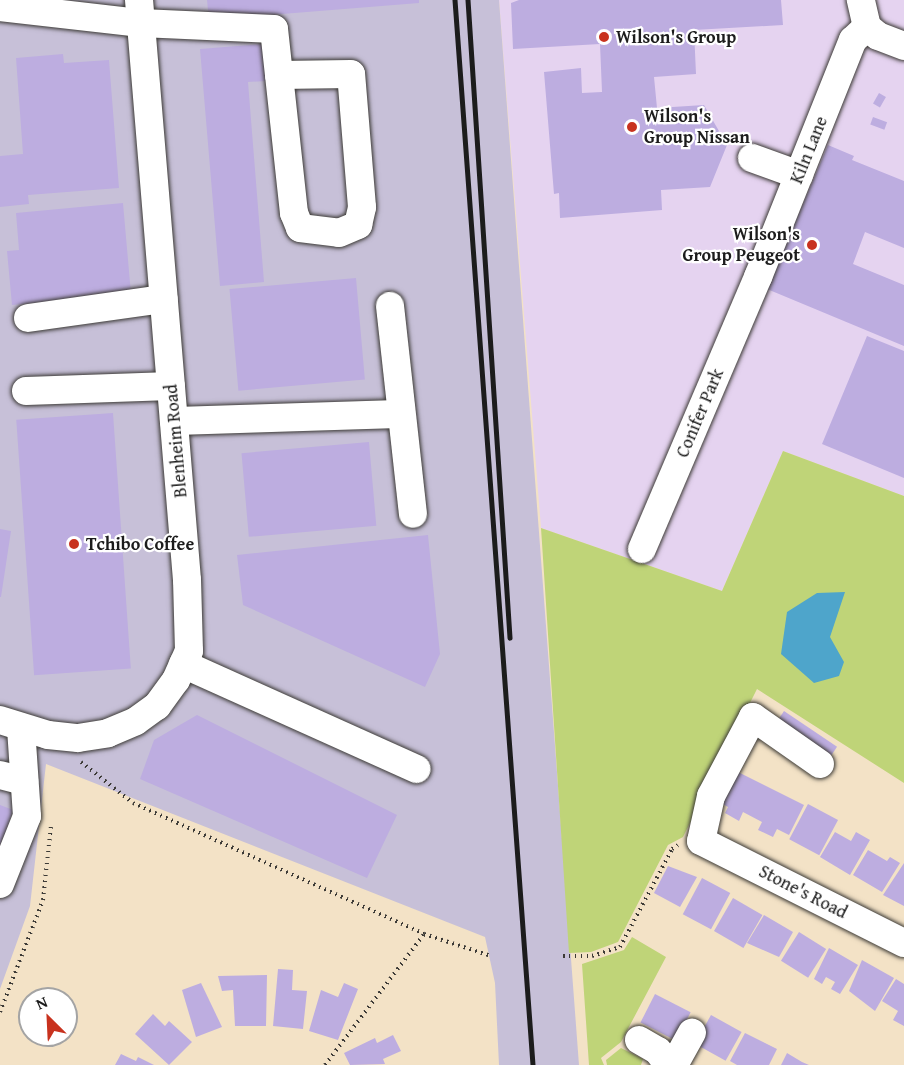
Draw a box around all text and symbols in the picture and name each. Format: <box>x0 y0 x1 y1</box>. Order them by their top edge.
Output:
place label: Wilson's Group <box>616 26 736 48</box>
marker: Wilson's Group <box>597 30 611 44</box>
place label: Wilson's Group Nissan <box>644 106 750 148</box>
street label: Kiln Lane <box>786 113 832 187</box>
marker: Wilson's Group Nissan <box>625 120 639 134</box>
place label: Wilson's Group Peugeot <box>683 224 800 266</box>
marker: Wilson's Group Peugeot <box>805 238 819 252</box>
street label: Conifer Park <box>672 365 728 461</box>
street label: Blenheim Road <box>160 383 192 499</box>
place label: Tchibo Coffee <box>86 533 194 555</box>
marker: Tchibo Coffee <box>67 537 81 551</box>
street label: Stone's Road <box>755 861 851 923</box>
north arrow <box>18 987 78 1047</box>
text: N <box>32 989 51 1016</box>

